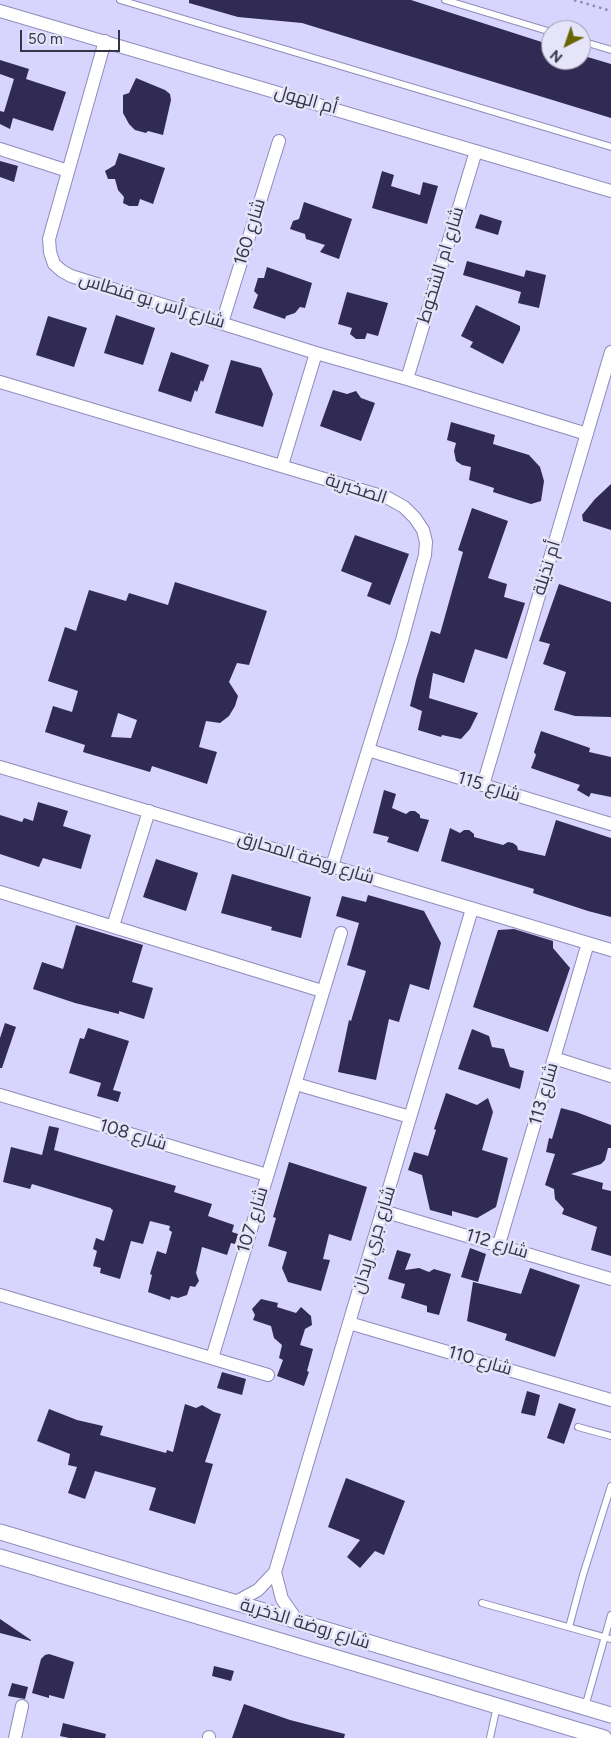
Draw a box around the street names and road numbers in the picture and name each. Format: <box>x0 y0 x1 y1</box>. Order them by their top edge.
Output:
street label: أم الهول <box>272 81 340 119</box>
street label: شارع 160 <box>230 196 270 268</box>
street label: شارع ام الشخوط <box>413 204 469 326</box>
street label: شارع رأس بو فنطاس <box>76 269 228 333</box>
street label: الصخبرية <box>323 469 389 509</box>
street label: أم نذيلة <box>529 538 565 598</box>
street label: شارع 115 <box>455 767 523 807</box>
street label: شارع روضة المحارق <box>235 827 377 889</box>
street label: شارع 113 <box>525 1060 563 1128</box>
street label: شارع 108 <box>97 1115 169 1155</box>
street label: شارع 107 <box>233 1184 273 1256</box>
street label: شارع جري ربدان <box>347 1184 401 1296</box>
street label: شارع 112 <box>463 1224 531 1264</box>
street label: شارع 110 <box>445 1342 515 1380</box>
street label: شارع روضة الذخرية <box>237 1594 373 1654</box>

